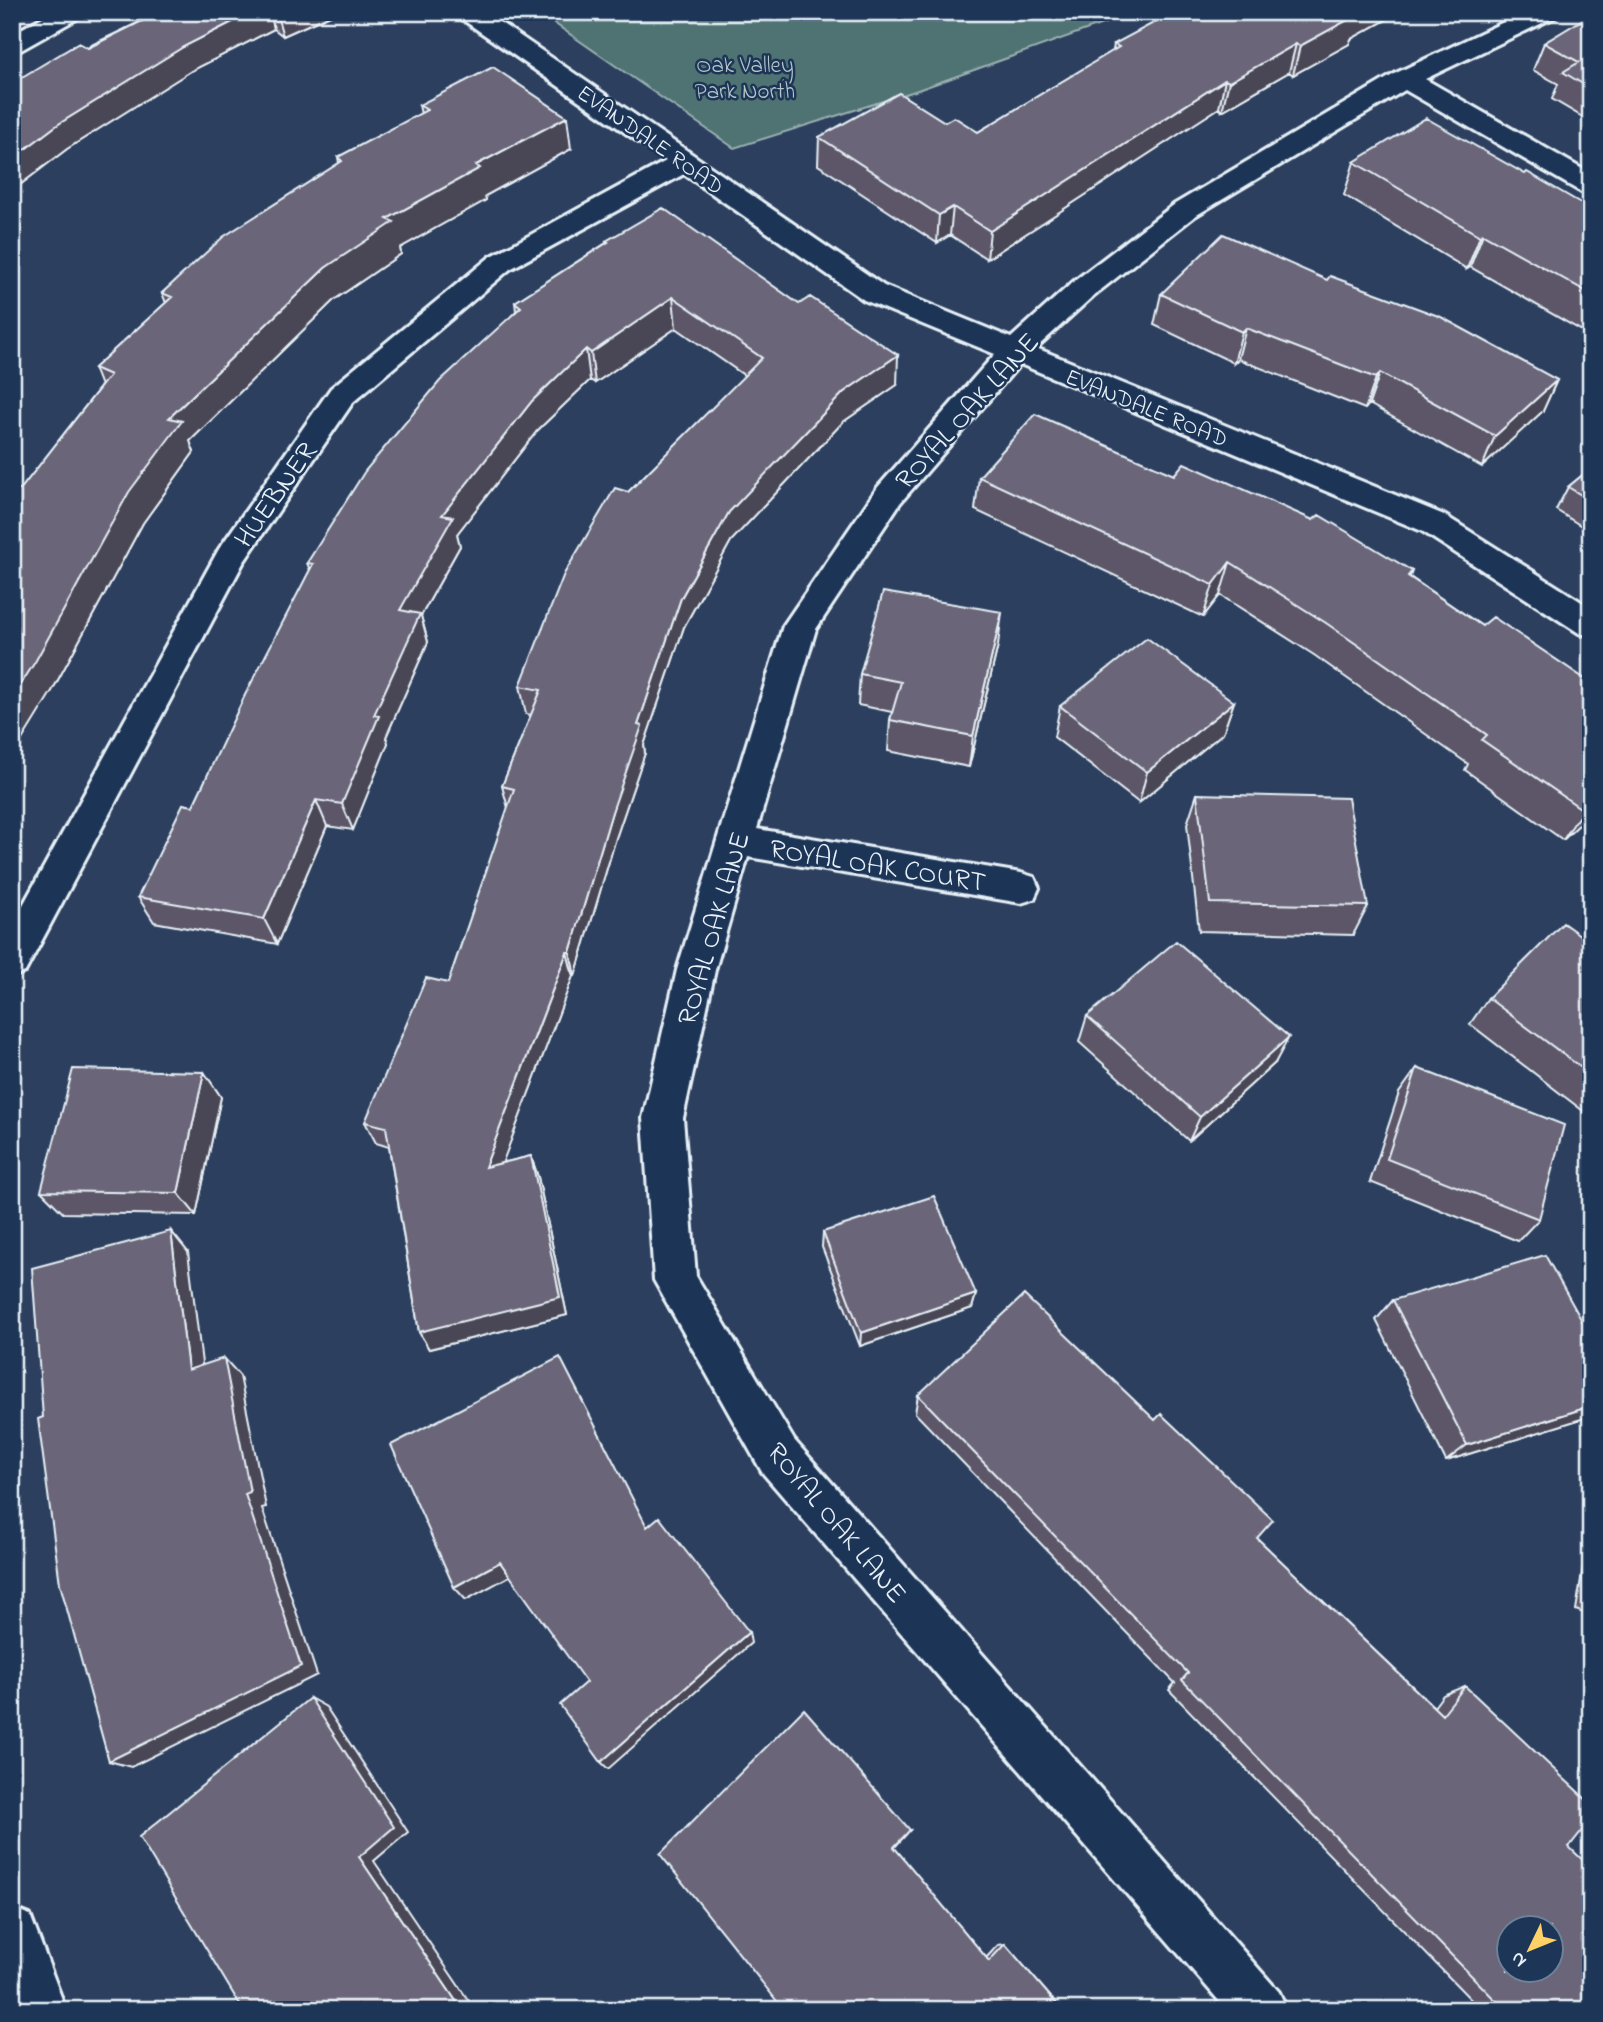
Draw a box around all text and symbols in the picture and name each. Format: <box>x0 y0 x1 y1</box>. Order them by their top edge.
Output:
park label: Oak Valley Park North <box>695 50 795 109</box>
street label: EVANDALE ROAD <box>569 78 730 204</box>
street label: ROYAL OAK LANE <box>887 325 1051 500</box>
street label: EVANDALE ROAD <box>1060 362 1232 457</box>
street label: HUEBNER <box>225 434 329 557</box>
street label: ROYAL OAK LANE <box>668 827 763 1030</box>
street label: ROYAL OAK COURT <box>767 830 988 905</box>
street label: ROYAL OAK LANE <box>756 1435 915 1614</box>
north arrow <box>1494 1913 1564 1983</box>
text: N <box>1505 1945 1534 1973</box>

